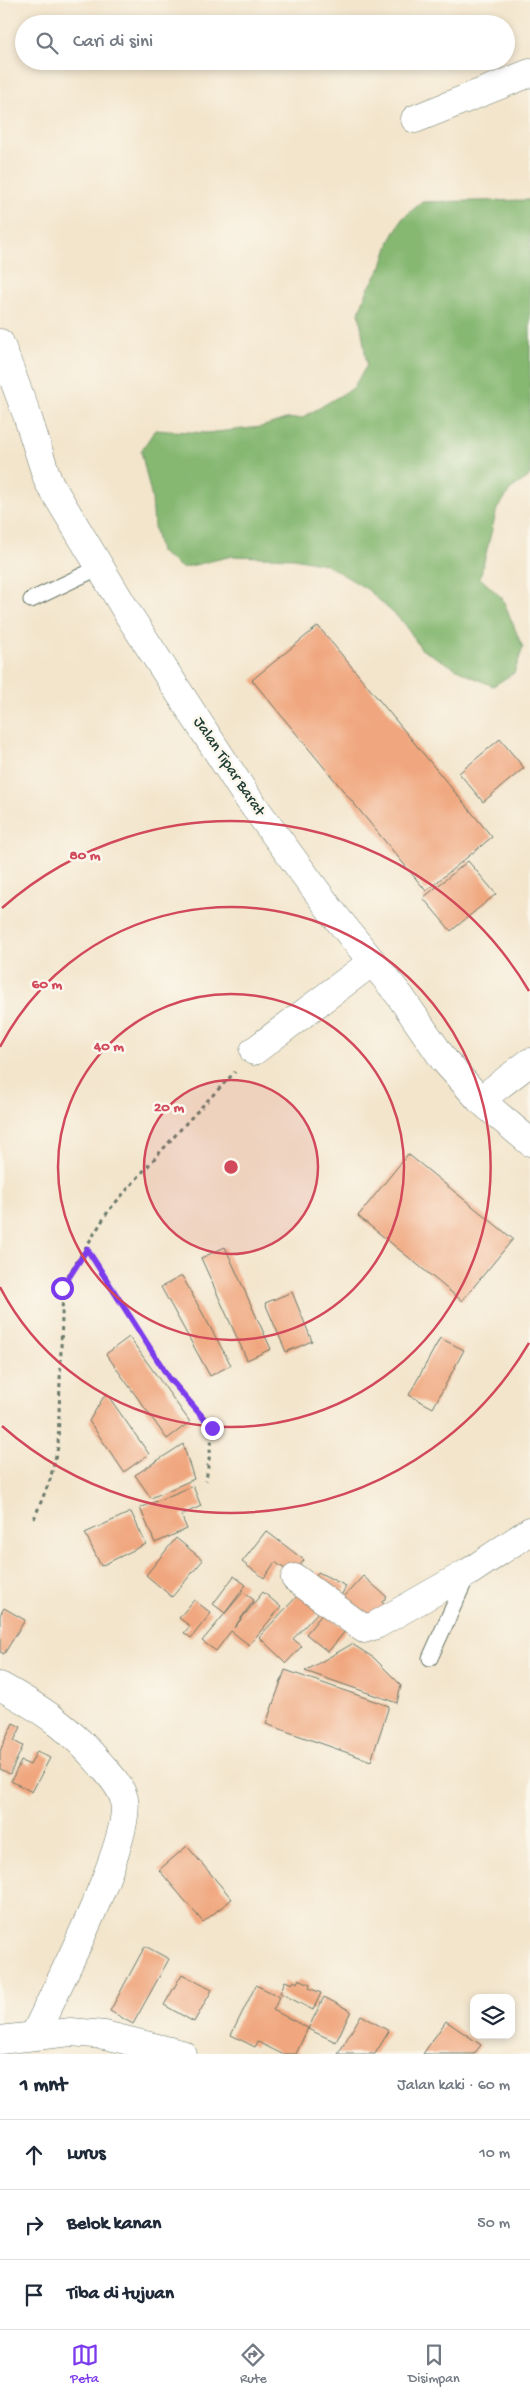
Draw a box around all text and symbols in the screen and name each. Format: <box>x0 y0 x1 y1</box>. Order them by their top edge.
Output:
search box <box>15 15 515 70</box>
icon: search <box>33 29 61 57</box>
text: Cari di sini <box>73 31 153 54</box>
street label: Jalan Tipar Barat <box>188 714 269 821</box>
text: 80 m <box>70 847 101 865</box>
text: 60 m <box>32 976 63 994</box>
text: 40 m <box>93 1038 124 1056</box>
text: 20 m <box>154 1099 184 1117</box>
centre of rings <box>222 1158 240 1176</box>
route start <box>51 1277 74 1300</box>
route end <box>201 1417 224 1440</box>
map controls <box>470 1994 515 2039</box>
button: layers <box>470 1994 515 2039</box>
text: 1 mnt <box>20 2074 67 2099</box>
text: Jalan kaki · 60 m <box>397 2077 510 2096</box>
icon: ahead <box>20 2141 48 2169</box>
text: Lurus <box>67 2143 106 2166</box>
text: 10 m <box>479 2145 510 2164</box>
icon: right <box>20 2211 48 2239</box>
text: Belok kanan <box>67 2213 161 2236</box>
text: 50 m <box>477 2215 510 2234</box>
icon: arrive <box>20 2281 48 2309</box>
text: Tiba di tujuan <box>67 2283 174 2306</box>
tab: Peta <box>70 2341 99 2388</box>
tab: Rute <box>239 2341 267 2388</box>
tab: Disimpan <box>408 2341 460 2388</box>

